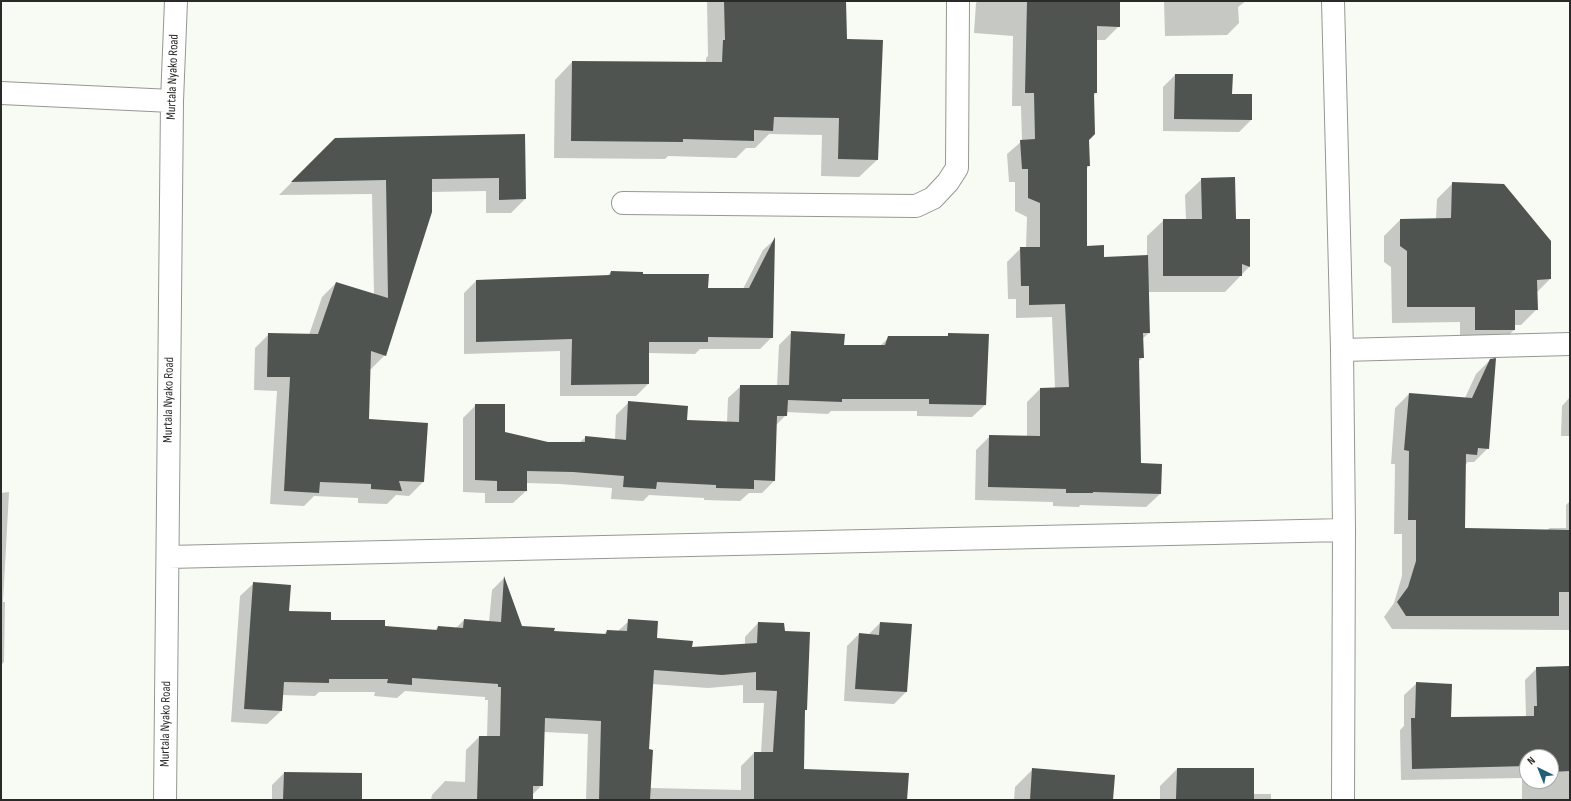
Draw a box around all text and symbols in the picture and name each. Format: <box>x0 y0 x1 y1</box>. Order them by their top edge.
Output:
street label: Murtala Nyako Road <box>164 34 182 120</box>
street label: Murtala Nyako Road <box>160 357 178 443</box>
street label: Murtala Nyako Road <box>157 681 175 767</box>
north arrow <box>1519 749 1559 789</box>
text: N <box>1525 754 1538 767</box>

